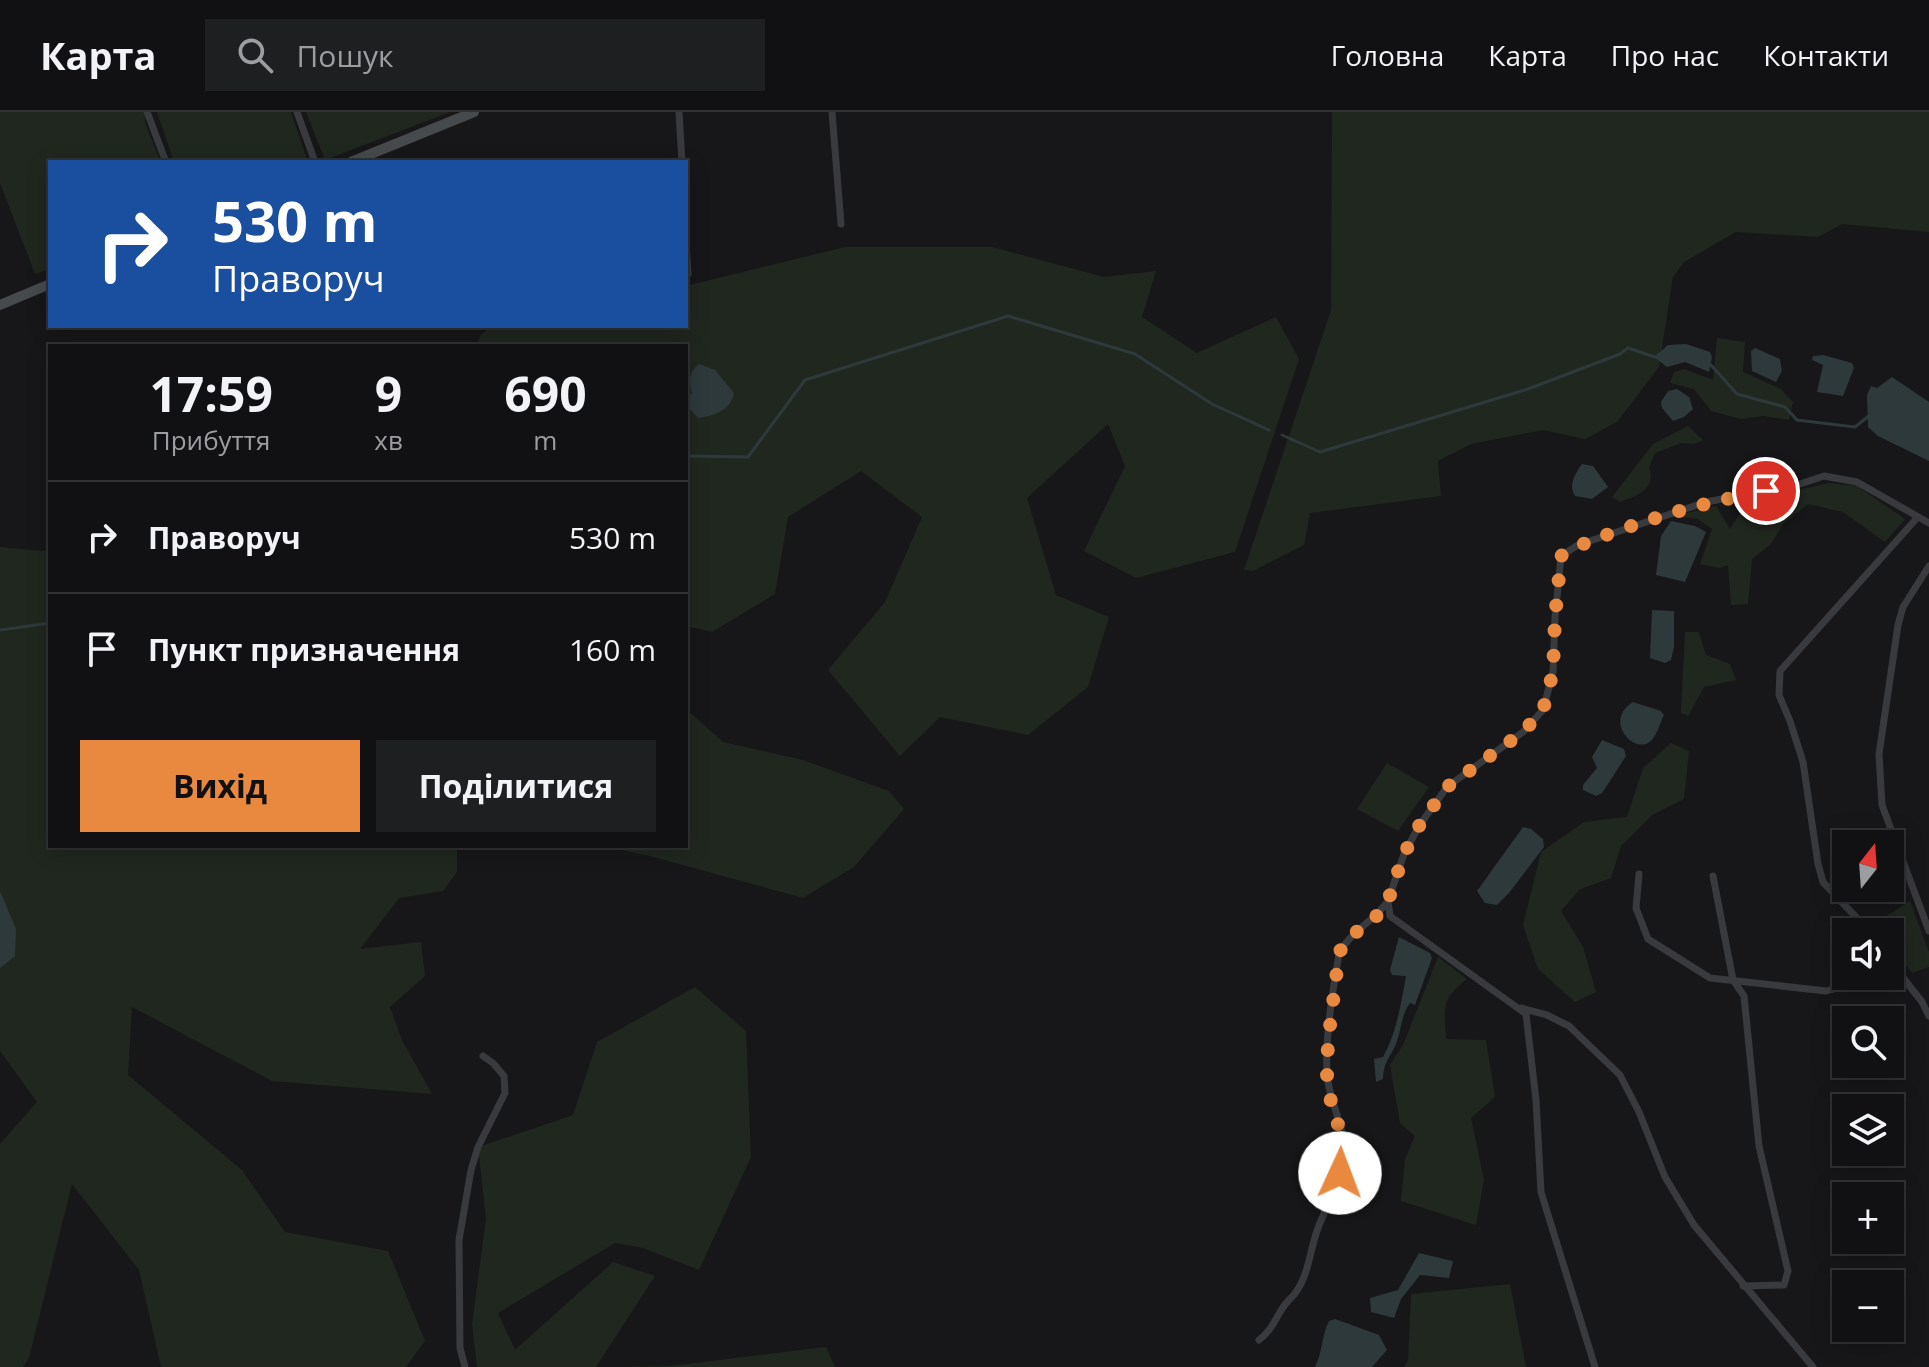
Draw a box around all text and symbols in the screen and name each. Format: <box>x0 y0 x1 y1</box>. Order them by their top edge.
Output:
search box <box>205 19 765 91</box>
text: Карта <box>40 29 157 81</box>
icon: search <box>233 33 277 77</box>
text: Пошук <box>297 35 394 76</box>
text: Головна <box>1331 36 1444 74</box>
text: Карта <box>1488 36 1567 74</box>
text: Про нас <box>1611 36 1719 74</box>
text: Контакти <box>1763 36 1889 74</box>
text: 530 m <box>212 182 378 258</box>
icon: right <box>80 192 184 296</box>
text: Праворуч <box>212 254 384 303</box>
text: 17:59 <box>149 361 273 426</box>
text: 9 <box>375 361 402 426</box>
text: 690 <box>504 361 587 426</box>
text: Прибуття <box>152 422 271 458</box>
text: хв <box>374 422 403 458</box>
text: m <box>533 422 557 458</box>
pin <box>1732 457 1800 525</box>
icon: arrive <box>1744 469 1788 513</box>
icon: right <box>80 515 124 559</box>
text: Праворуч <box>148 517 301 558</box>
text: 530 m <box>569 517 656 558</box>
icon: arrive <box>80 627 124 671</box>
text: Пункт призначення <box>148 629 460 670</box>
text: 160 m <box>569 629 656 670</box>
button: Вихід <box>80 740 360 832</box>
button: Поділитися <box>376 740 656 832</box>
north arrow <box>1832 830 1904 902</box>
map controls <box>1832 830 1904 1342</box>
button: sound <box>1832 918 1904 990</box>
button: search <box>1832 1006 1904 1078</box>
button: layers <box>1832 1094 1904 1166</box>
position arrow <box>1298 1131 1382 1215</box>
button: + <box>1832 1182 1904 1254</box>
button: − <box>1832 1270 1904 1342</box>

